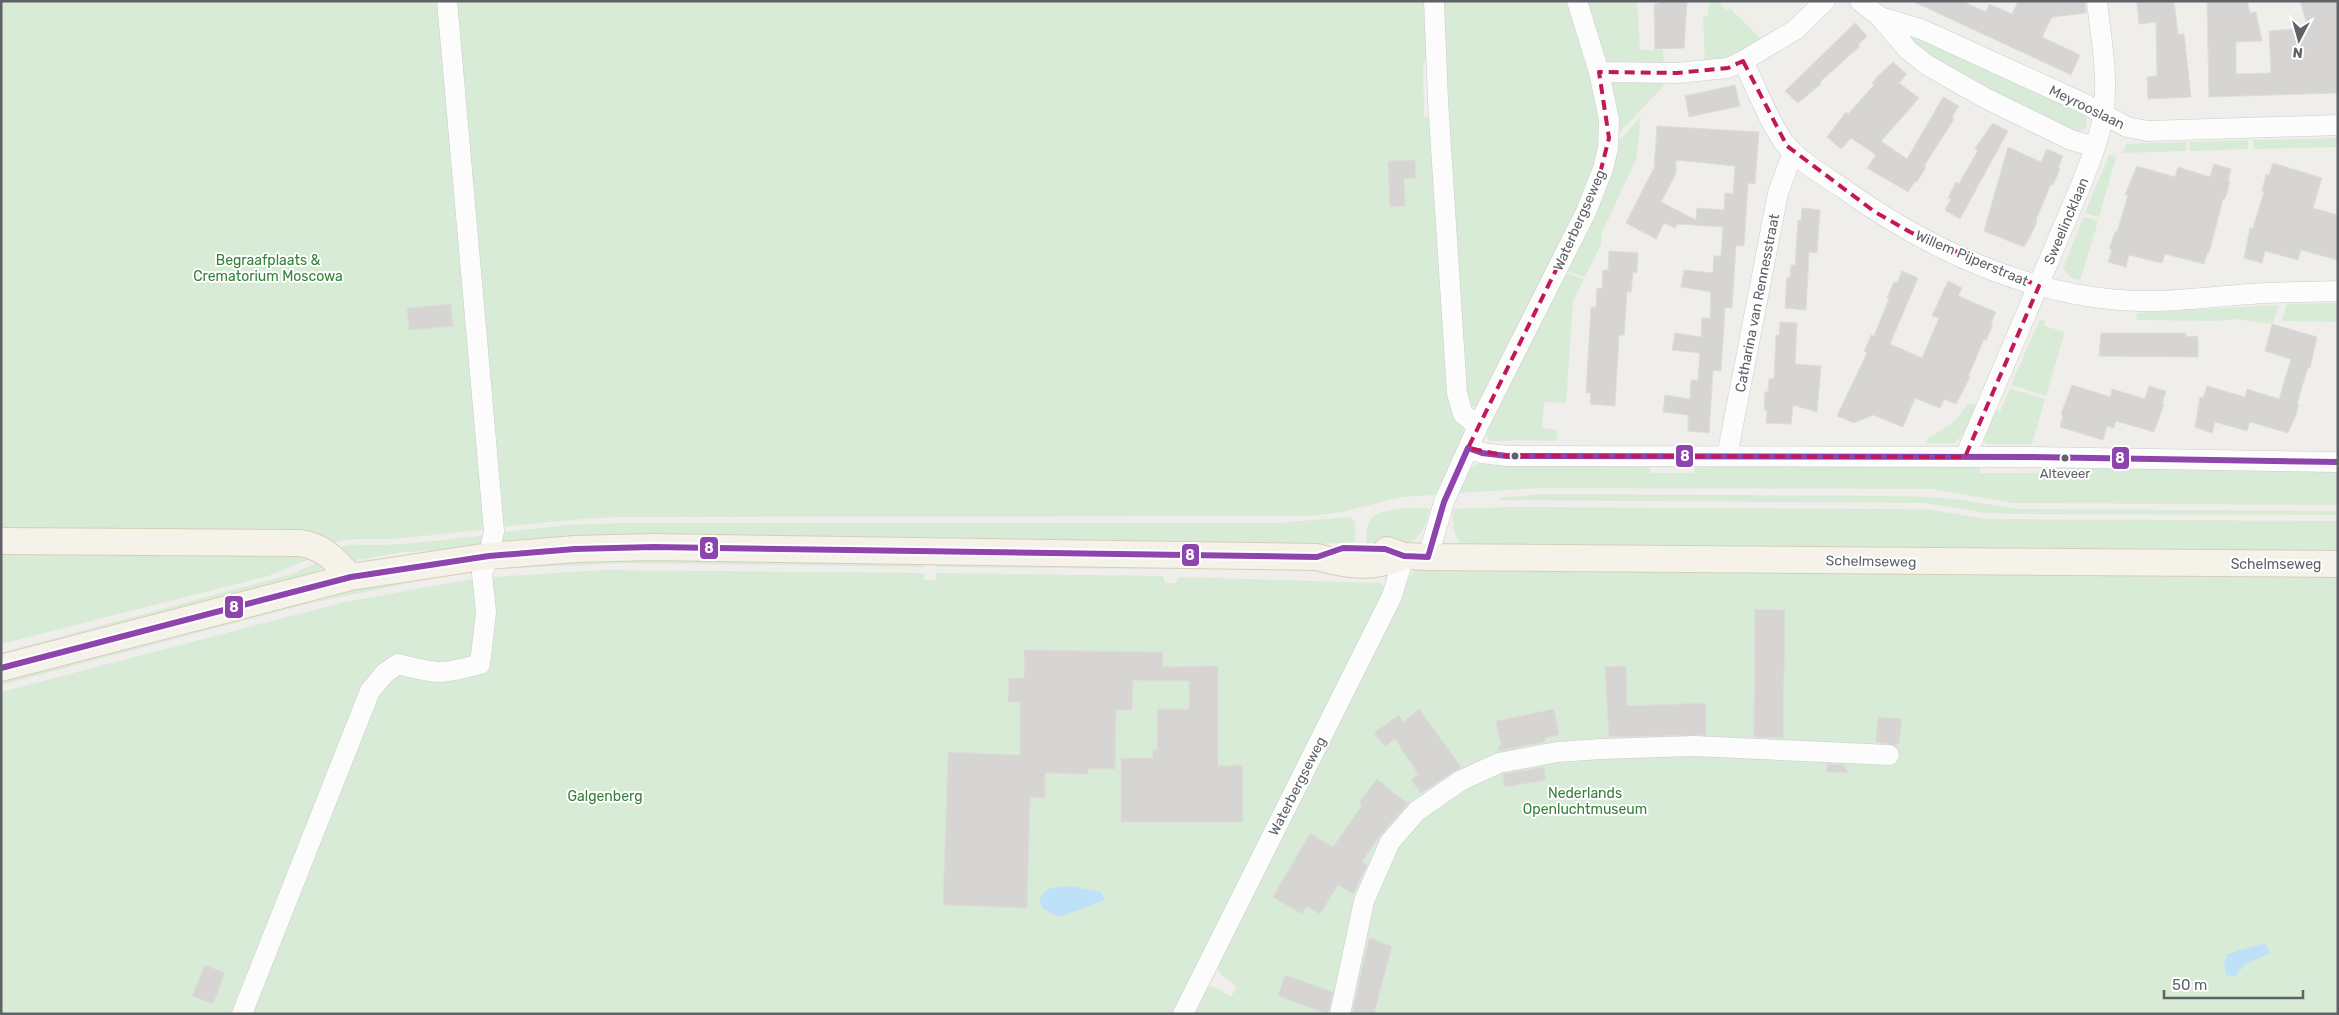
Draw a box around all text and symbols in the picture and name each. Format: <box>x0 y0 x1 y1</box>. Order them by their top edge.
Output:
north arrow <box>2274 15 2324 65</box>
text: N <box>2292 43 2304 61</box>
street label: Meyrooslaan <box>2046 82 2127 133</box>
street label: Waterbergseweg <box>1550 167 1609 273</box>
street label: Sweelincklaan <box>2040 175 2092 267</box>
street label: Catharina van Rennesstraat <box>1732 212 1783 394</box>
street label: Willem Pijperstraat <box>1913 227 2031 290</box>
park label: Begraafplaats & Crematorium Moscowa <box>193 252 343 285</box>
line badge: 8 <box>1675 444 1694 468</box>
line badge: 8 <box>2111 446 2130 470</box>
text: 8 <box>1680 448 1690 465</box>
text: 8 <box>2115 450 2125 467</box>
unlabelled marker <box>1510 451 1520 461</box>
marker: Alteveer <box>2060 453 2070 463</box>
place label: Alteveer <box>2040 466 2090 481</box>
line badge: 8 <box>699 536 719 560</box>
text: 8 <box>704 540 714 557</box>
line badge: 8 <box>1181 543 1200 567</box>
text: 8 <box>1185 547 1195 564</box>
street label: Schelmseweg <box>1826 552 1916 571</box>
street label: Schelmseweg <box>2231 556 2321 573</box>
line badge: 8 <box>224 595 244 619</box>
text: 8 <box>229 599 239 616</box>
street label: Waterbergseweg <box>1265 734 1330 839</box>
park label: Nederlands Openluchtmuseum <box>1523 785 1647 818</box>
park label: Galgenberg <box>567 788 643 805</box>
scale bar <box>2164 968 2303 1000</box>
text: 50 m <box>2172 976 2207 994</box>

